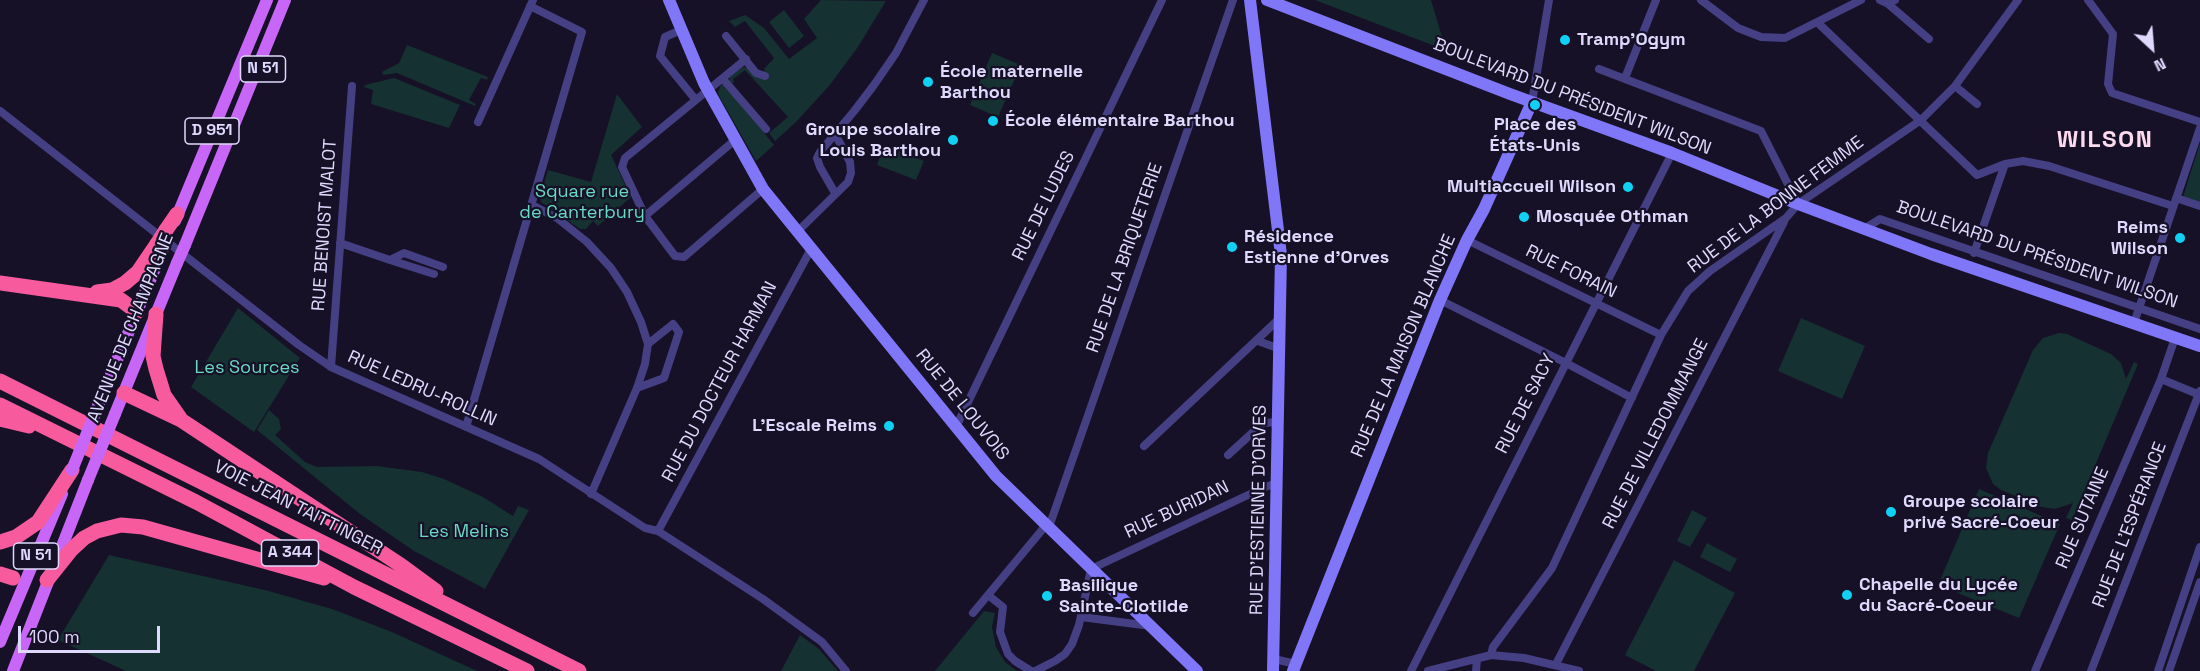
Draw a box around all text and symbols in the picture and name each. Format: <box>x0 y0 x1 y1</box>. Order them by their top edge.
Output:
north arrow <box>2122 18 2182 78</box>
place label: Tramp'Ogym <box>1577 29 1686 51</box>
marker: Tramp'Ogym <box>1558 33 1572 47</box>
street label: BOULEVARD DU PRÉSIDENT WILSON <box>1430 34 1714 160</box>
text: N <box>2151 53 2170 76</box>
road number: N 51 <box>240 56 286 82</box>
place label: École maternelle Barthou <box>940 61 1083 104</box>
marker: École maternelle Barthou <box>921 75 935 89</box>
marker: Place des États-Unis <box>1528 98 1542 112</box>
place label: École élémentaire Barthou <box>1005 110 1234 132</box>
marker: École élémentaire Barthou <box>986 114 1000 128</box>
place label: Place des États-Unis <box>1490 114 1580 156</box>
road number: D 951 <box>185 118 239 144</box>
place label: Groupe scolaire Louis Barthou <box>806 119 941 162</box>
district label: WILSON <box>2057 126 2153 154</box>
street label: RUE DE LA BONNE FEMME <box>1684 132 1868 278</box>
marker: Groupe scolaire Louis Barthou <box>946 133 960 147</box>
street label: RUE BENOIST MALOT <box>308 138 342 312</box>
street label: RUE DE LUDES <box>1008 148 1080 264</box>
street label: RUE DE LA BRIQUETERIE <box>1082 160 1168 356</box>
place label: Multiaccueil Wilson <box>1447 176 1616 198</box>
marker: Multiaccueil Wilson <box>1621 180 1635 194</box>
park label: Square rue de Canterbury <box>519 181 645 224</box>
street label: BOULEVARD DU PRÉSIDENT WILSON <box>1894 197 2180 313</box>
place label: Mosquée Othman <box>1536 206 1689 228</box>
marker: Mosquée Othman <box>1517 210 1531 224</box>
place label: Reims Wilson <box>2111 217 2168 260</box>
place label: Résidence Estienne d'Orves <box>1244 226 1389 268</box>
street label: AVENUE DE CHAMPAGNE <box>83 230 179 426</box>
street label: RUE DE LA MAISON BLANCHE <box>1347 231 1461 461</box>
marker: Reims Wilson <box>2173 231 2187 245</box>
marker: Résidence Estienne d'Orves <box>1225 240 1239 254</box>
street label: RUE FORAIN <box>1522 241 1620 303</box>
street label: RUE DU DOCTEUR HARMAN <box>658 278 782 486</box>
street label: RUE DE VILLEDOMMANGE <box>1599 335 1713 533</box>
street label: RUE DE LOUVOIS <box>911 345 1013 465</box>
street label: RUE LEDRU-ROLLIN <box>344 346 500 432</box>
street label: RUE DE SACY <box>1492 350 1560 458</box>
park label: Les Sources <box>194 357 300 379</box>
street label: RUE D'ESTIENNE D'ORVES <box>1246 405 1272 615</box>
place label: L'Escale Reims <box>752 415 877 437</box>
marker: L'Escale Reims <box>882 419 896 433</box>
street label: RUE DE L'ESPÉRANCE <box>2088 439 2172 611</box>
street label: VOIE JEAN TAITTINGER <box>210 456 386 560</box>
street label: RUE SUTAINE <box>2052 464 2114 572</box>
street label: RUE BURIDAN <box>1121 476 1233 544</box>
place label: Groupe scolaire privé Sacré-Coeur <box>1903 491 2059 534</box>
marker: Groupe scolaire privé Sacré-Coeur <box>1884 505 1898 519</box>
park label: Les Melins <box>419 521 509 543</box>
road number: A 344 <box>262 540 318 566</box>
road number: N 51 <box>14 543 58 569</box>
place label: Chapelle du Lycée du Sacré-Coeur <box>1859 574 2018 616</box>
place label: Basilique Sainte-Clotilde <box>1059 575 1189 618</box>
marker: Chapelle du Lycée du Sacré-Coeur <box>1840 588 1854 602</box>
marker: Basilique Sainte-Clotilde <box>1040 589 1054 603</box>
scale bar <box>21 614 164 652</box>
text: 100 m <box>29 625 80 648</box>

